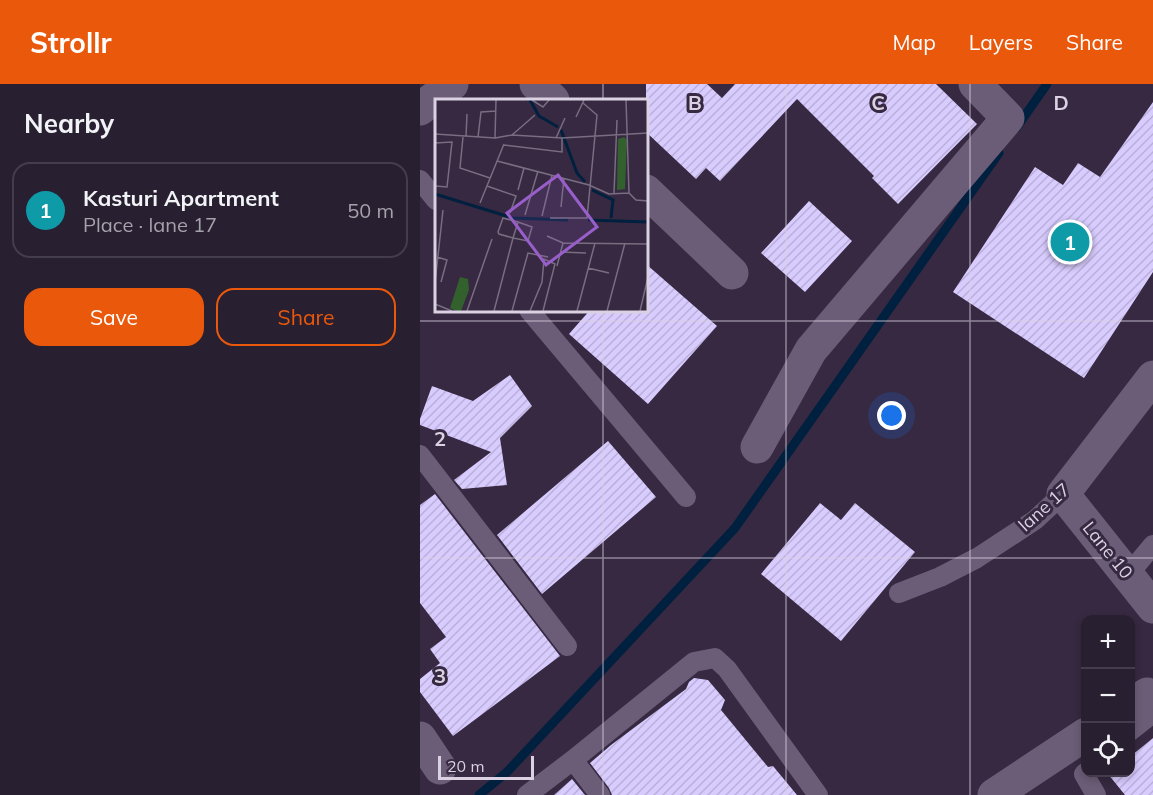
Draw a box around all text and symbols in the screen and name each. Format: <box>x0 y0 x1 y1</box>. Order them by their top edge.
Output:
text: Strollr <box>30 25 112 60</box>
text: Map <box>893 29 936 55</box>
text: Layers <box>969 29 1033 55</box>
text: Share <box>1066 29 1123 55</box>
text: B <box>688 90 702 115</box>
text: C <box>871 90 885 115</box>
text: D <box>1053 90 1069 115</box>
inset map <box>435 99 648 312</box>
text: Nearby <box>24 107 114 140</box>
text: Kasturi Apartment <box>83 184 279 212</box>
text: 1 <box>40 198 52 223</box>
text: 50 m <box>347 198 394 223</box>
text: Place · lane 17 <box>83 212 217 237</box>
pin: 1 <box>1050 220 1090 264</box>
button: Save <box>24 288 204 346</box>
button: Share <box>216 288 396 346</box>
your location <box>877 401 906 430</box>
text: 2 <box>434 426 446 451</box>
street label: lane 17 <box>1013 478 1075 536</box>
street label: Lane 10 <box>1078 517 1138 583</box>
map controls <box>1081 615 1135 777</box>
button: + <box>1081 615 1135 669</box>
text: 3 <box>434 663 446 688</box>
button: − <box>1081 669 1135 723</box>
button: locate <box>1081 723 1135 777</box>
scale bar <box>438 753 534 780</box>
text: 20 m <box>447 756 484 776</box>

